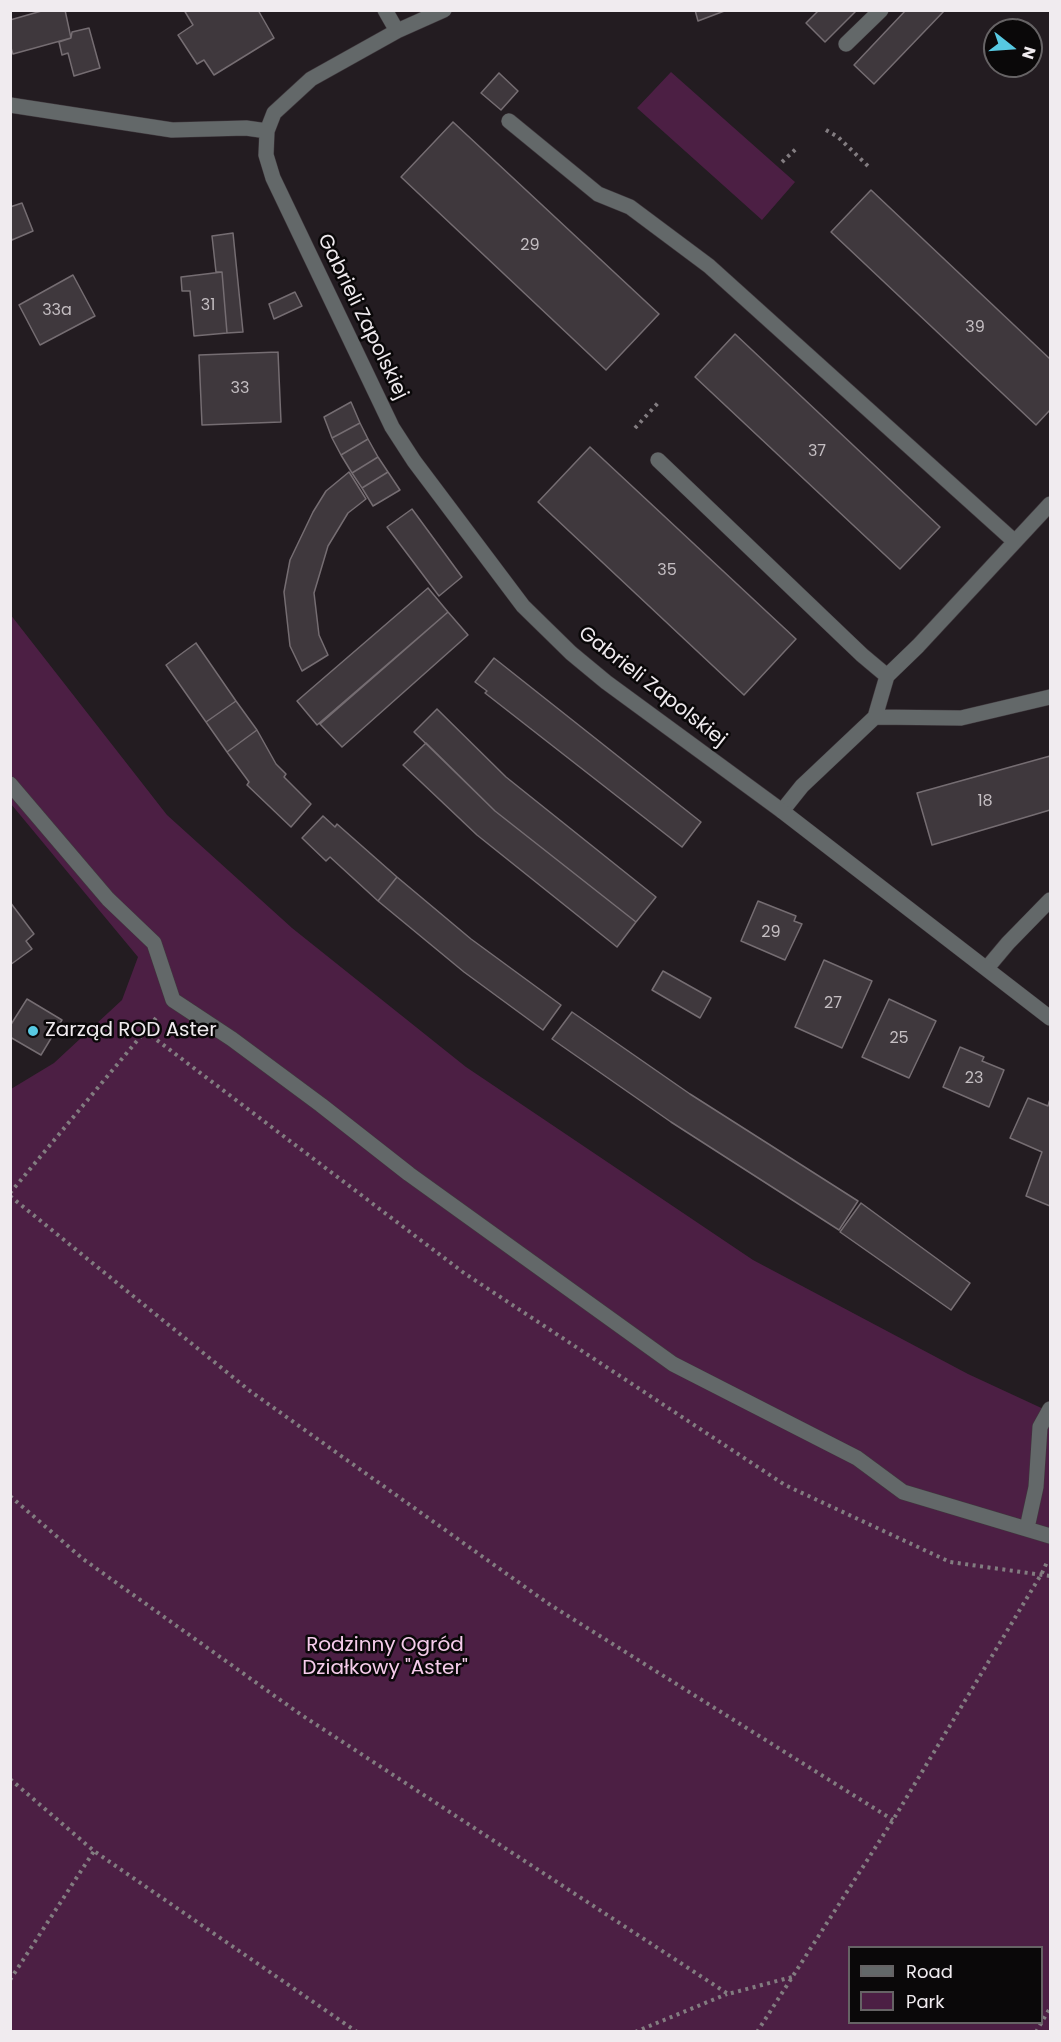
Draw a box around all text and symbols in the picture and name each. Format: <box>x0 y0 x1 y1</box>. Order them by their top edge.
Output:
north arrow <box>983 18 1043 78</box>
text: N <box>1016 44 1042 62</box>
street label: Gabrieli Zapolskiej <box>312 230 412 404</box>
house number: 29 <box>520 236 540 256</box>
house number: 31 <box>201 296 215 316</box>
house number: 33a <box>42 301 72 321</box>
house number: 39 <box>965 318 985 338</box>
house number: 33 <box>231 379 249 399</box>
house number: 37 <box>808 442 826 462</box>
house number: 35 <box>657 561 677 581</box>
street label: Gabrieli Zapolskiej <box>573 622 731 752</box>
house number: 18 <box>977 792 993 812</box>
house number: 29 <box>761 923 781 943</box>
house number: 27 <box>824 994 842 1014</box>
place label: Zarząd ROD Aster <box>45 1019 217 1043</box>
marker: Zarząd ROD Aster <box>26 1024 40 1038</box>
house number: 25 <box>889 1029 909 1049</box>
house number: 23 <box>965 1069 983 1089</box>
park label: Rodzinny Ogród Działkowy "Aster" <box>302 1634 468 1681</box>
legend <box>848 1946 1043 2024</box>
text: Road <box>906 1959 953 1984</box>
text: Park <box>906 1989 945 2014</box>

